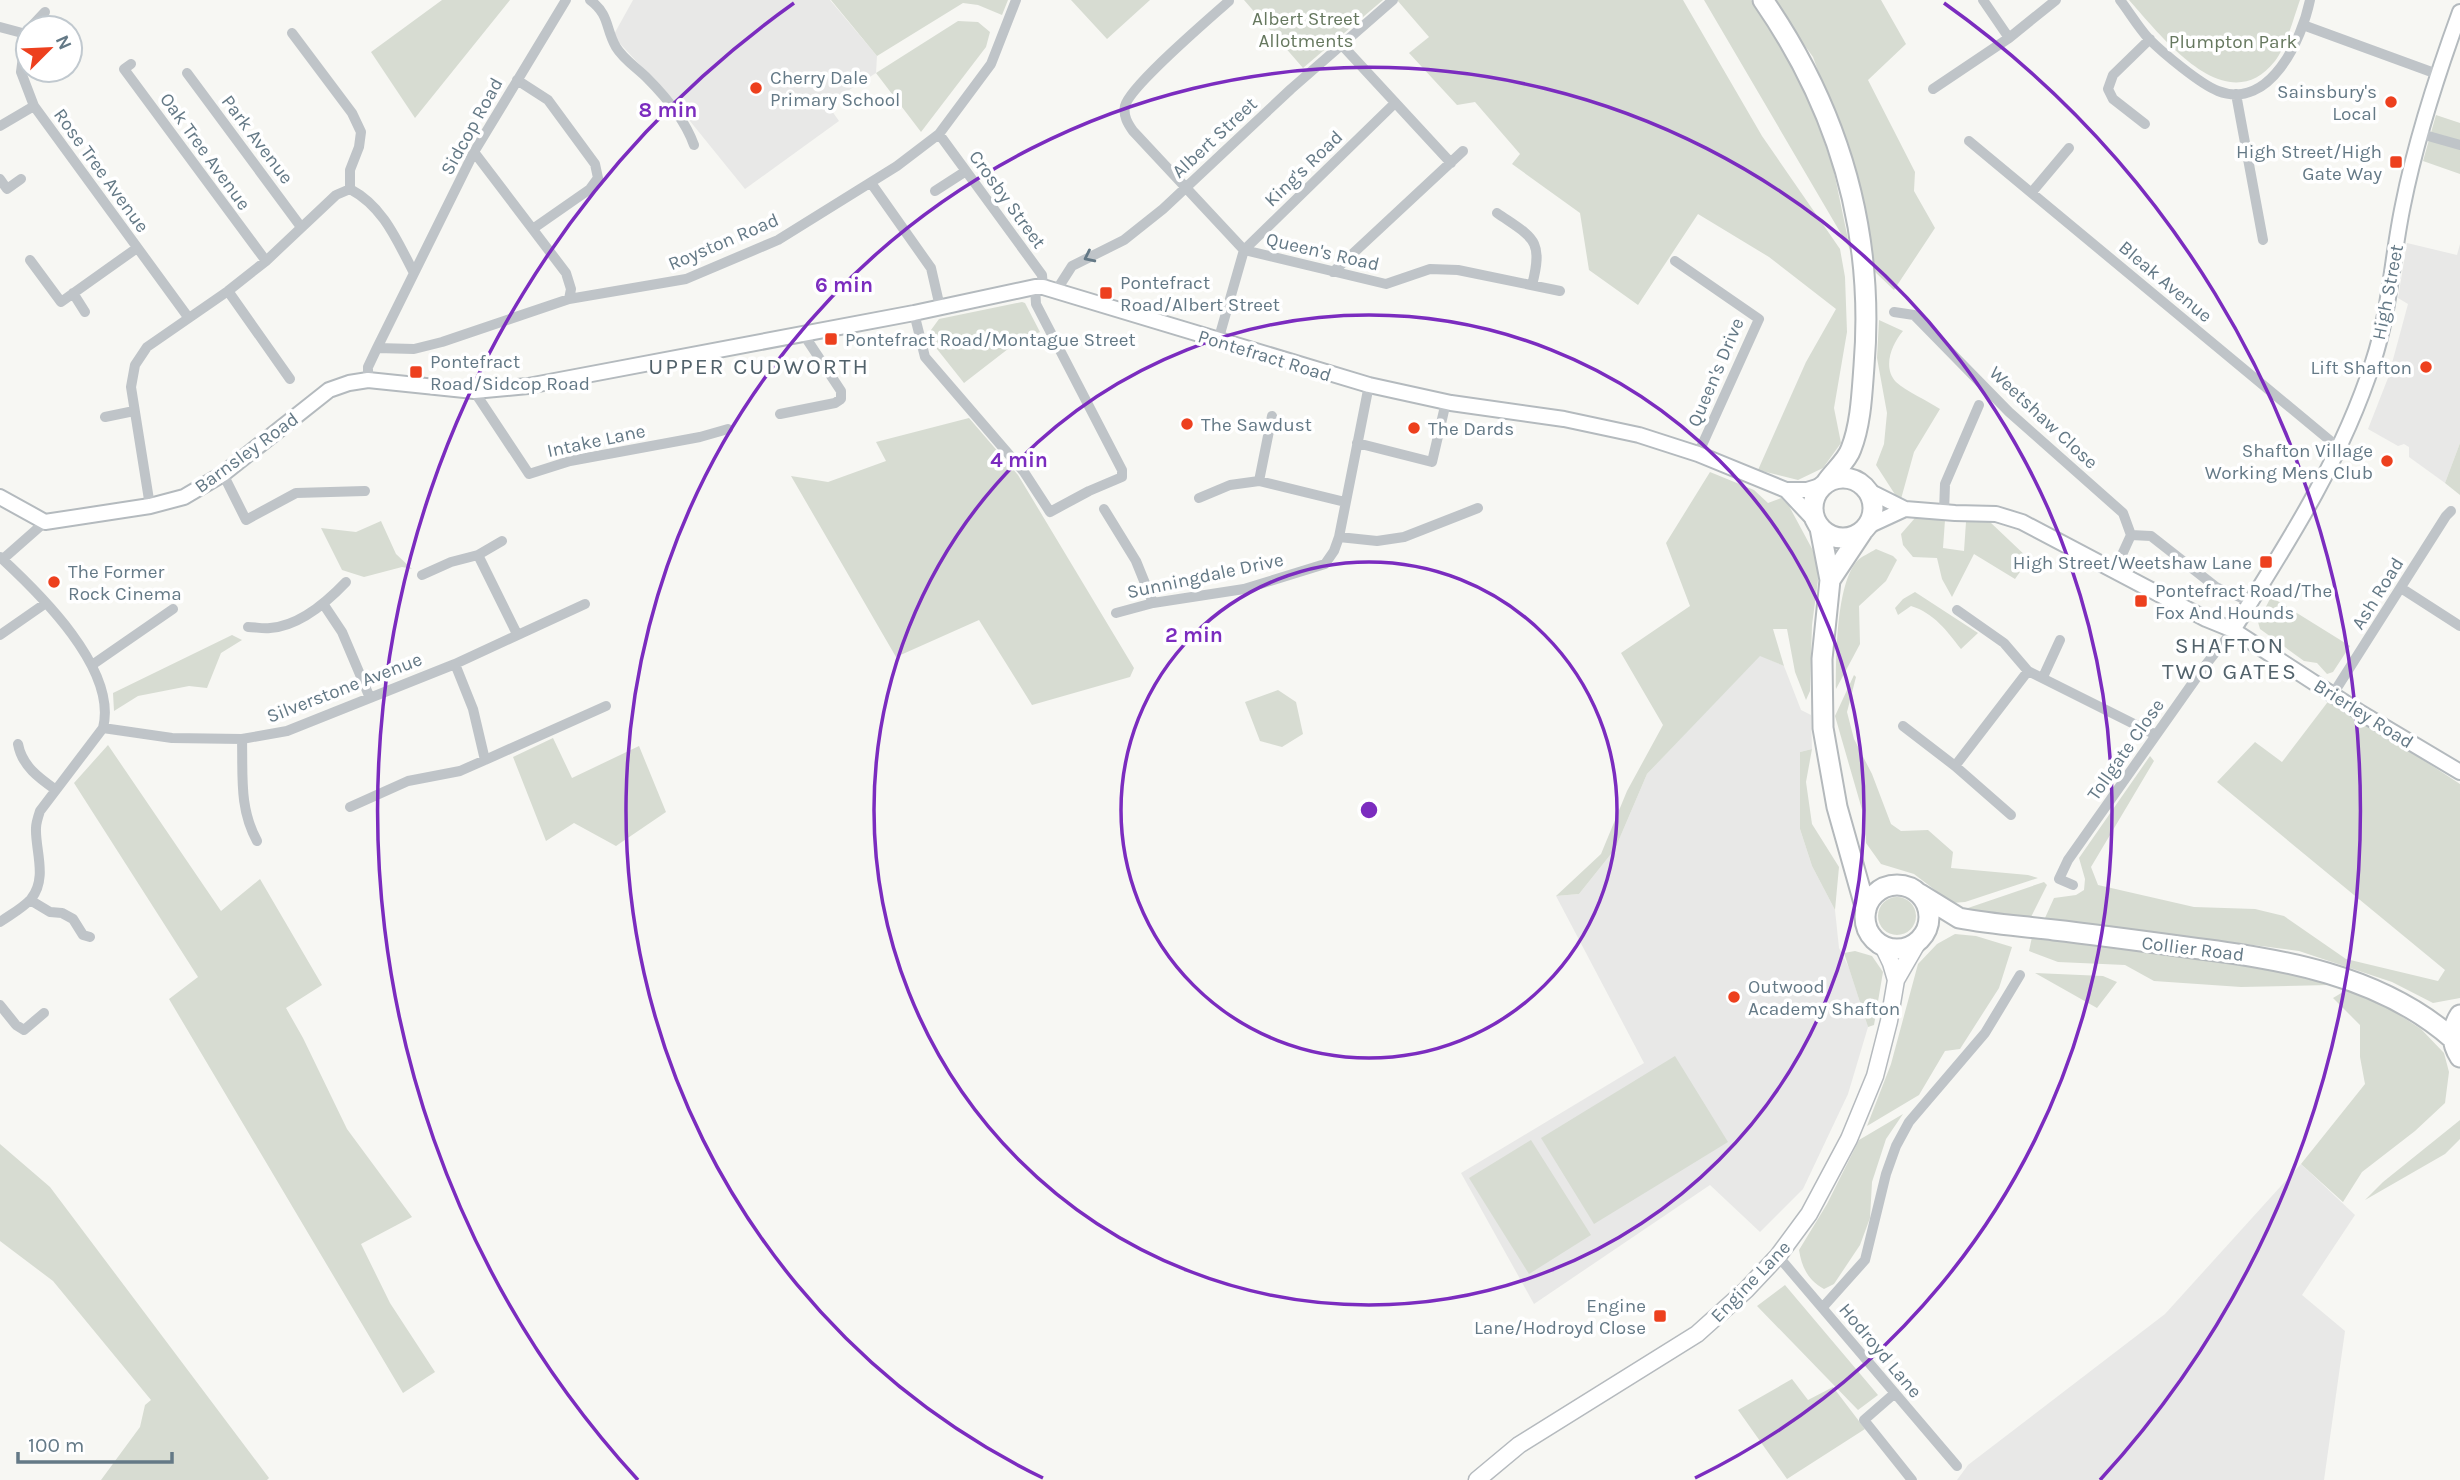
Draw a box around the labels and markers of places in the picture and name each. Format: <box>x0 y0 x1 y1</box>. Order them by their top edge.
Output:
place label: Cherry Dale Primary School <box>770 67 900 111</box>
marker: Cherry Dale Primary School <box>748 80 764 96</box>
place label: Sainsbury's Local <box>2277 81 2377 125</box>
marker: Sainsbury's Local <box>2383 94 2399 110</box>
place label: High Street/High Gate Way <box>2236 141 2382 185</box>
marker: High Street/High Gate Way <box>2388 154 2404 170</box>
place label: Pontefract Road/Albert Street <box>1120 272 1280 316</box>
marker: Pontefract Road/Albert Street <box>1098 285 1114 301</box>
place label: Pontefract Road/Montague Street <box>845 329 1136 351</box>
marker: Pontefract Road/Montague Street <box>823 331 839 347</box>
place label: Pontefract Road/Sidcop Road <box>430 351 590 395</box>
place label: Lift Shafton <box>2310 357 2412 379</box>
marker: Lift Shafton <box>2418 359 2434 375</box>
marker: Pontefract Road/Sidcop Road <box>408 364 424 380</box>
place label: The Sawdust <box>1201 414 1312 436</box>
marker: The Sawdust <box>1179 416 1195 432</box>
place label: The Dards <box>1428 418 1514 440</box>
marker: The Dards <box>1406 420 1422 436</box>
place label: Shafton Village Working Mens Club <box>2205 440 2373 484</box>
marker: Shafton Village Working Mens Club <box>2379 453 2395 469</box>
place label: High Street/Weetshaw Lane <box>2013 552 2252 574</box>
marker: High Street/Weetshaw Lane <box>2258 554 2274 570</box>
place label: The Former Rock Cinema <box>68 561 182 605</box>
marker: The Former Rock Cinema <box>46 574 62 590</box>
place label: Pontefract Road/The Fox And Hounds <box>2155 580 2332 624</box>
marker: Pontefract Road/The Fox And Hounds <box>2133 593 2149 609</box>
centre of rings <box>1357 798 1381 822</box>
place label: Outwood Academy Shafton <box>1748 976 1900 1020</box>
marker: Outwood Academy Shafton <box>1726 989 1742 1005</box>
place label: Engine Lane/Hodroyd Close <box>1474 1295 1646 1339</box>
marker: Engine Lane/Hodroyd Close <box>1652 1308 1668 1324</box>

